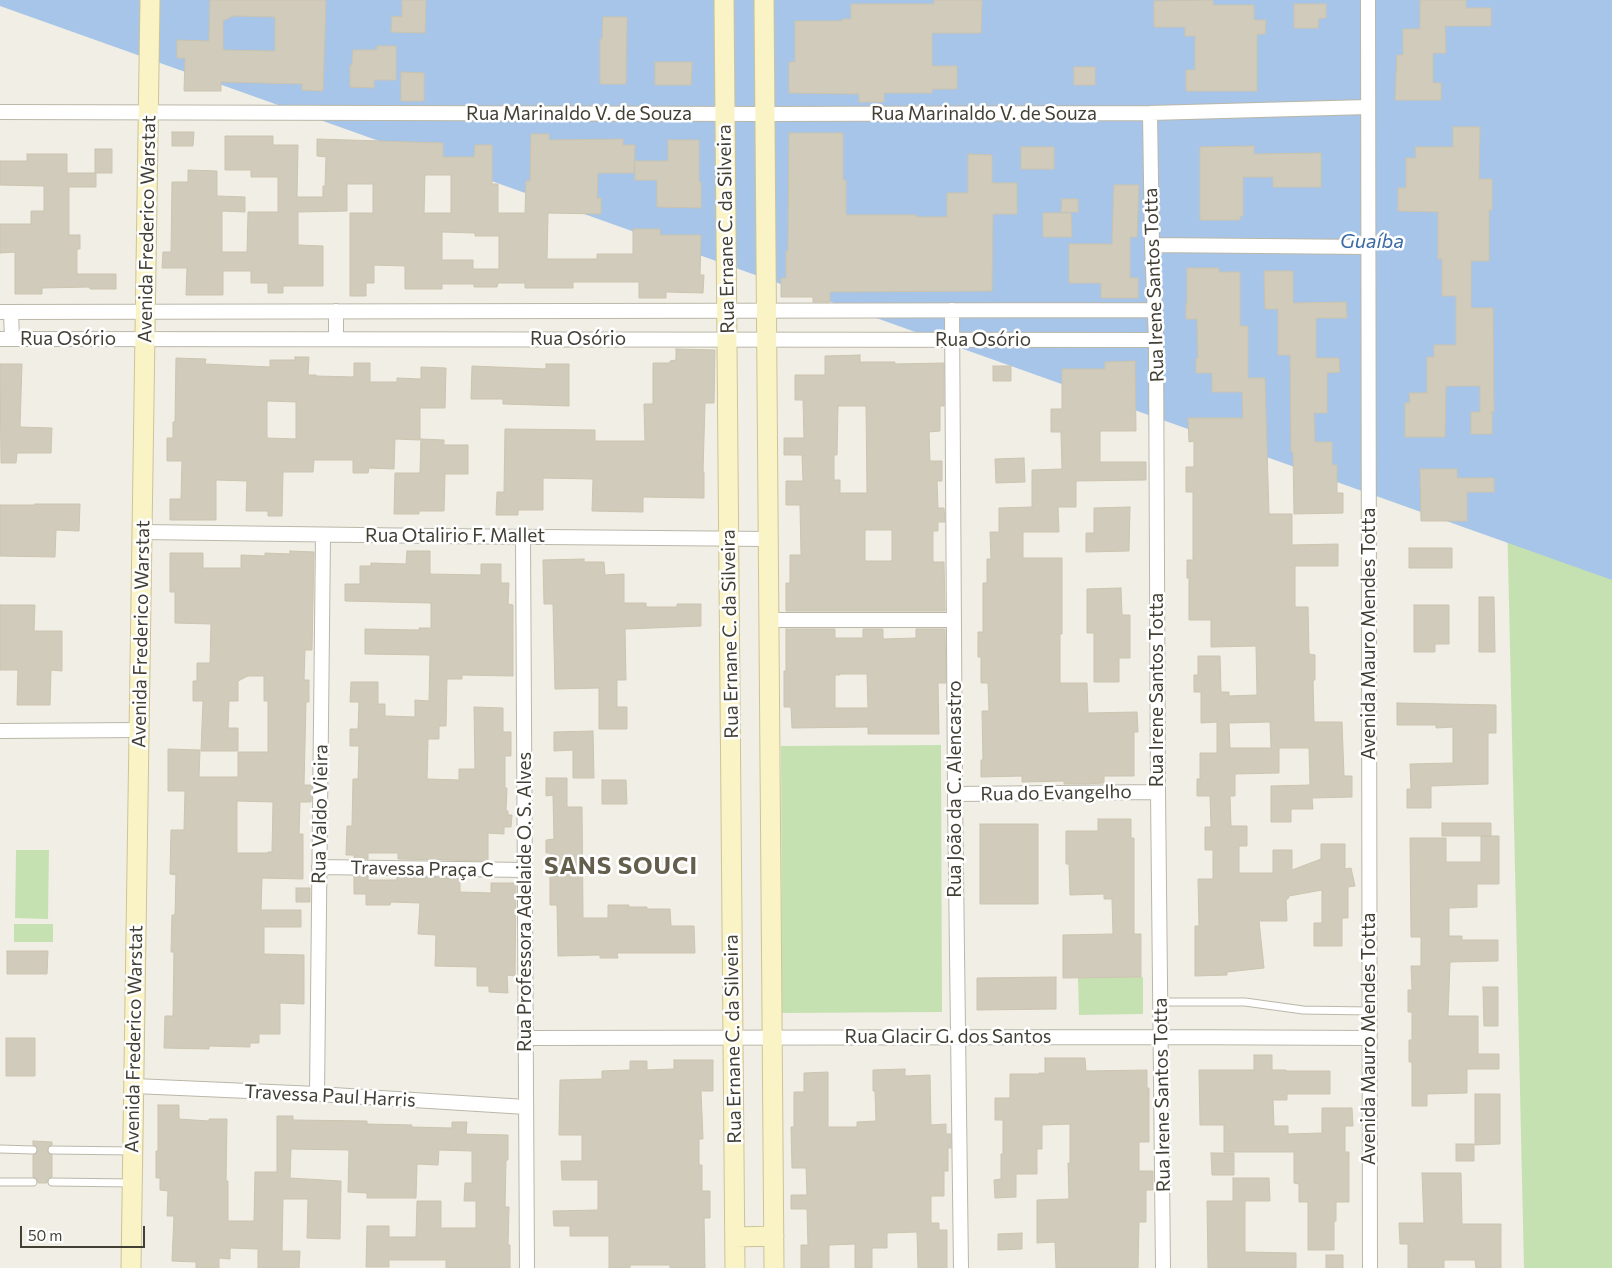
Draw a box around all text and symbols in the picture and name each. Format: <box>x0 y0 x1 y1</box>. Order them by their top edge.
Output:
street label: Rua Marinaldo V. de Souza <box>466 103 692 125</box>
street label: Rua Marinaldo V. de Souza <box>871 103 1097 125</box>
street label: Avenida Frederico Warstat <box>134 115 160 343</box>
street label: Rua Ernane C. da Silveira <box>713 124 739 334</box>
street label: Rua Irene Santos Totta <box>1139 187 1169 383</box>
water label: Guaíba <box>1340 229 1404 253</box>
street label: Rua Osório <box>20 328 116 350</box>
street label: Rua Osório <box>530 328 626 350</box>
street label: Rua Osório <box>935 329 1031 351</box>
street label: Avenida Mauro Mendes Totta <box>1358 508 1380 760</box>
street label: Avenida Frederico Warstat <box>128 520 154 748</box>
street label: Rua Otalirio F. Mallet <box>365 525 545 547</box>
street label: Rua Ernane C. da Silveira <box>717 529 743 739</box>
street label: Rua Irene Santos Totta <box>1146 593 1168 787</box>
street label: Rua João da C. Alencastro <box>944 680 966 898</box>
street label: Rua Valdo Vieira <box>307 744 333 884</box>
street label: Rua Professora Adelaide O. S. Alves <box>514 752 536 1052</box>
street label: Rua do Evangelho <box>980 780 1132 806</box>
district label: SANS SOUCI <box>543 852 699 880</box>
street label: Travessa Praça C <box>350 856 494 882</box>
street label: Avenida Mauro Mendes Totta <box>1358 913 1380 1165</box>
street label: Avenida Frederico Warstat <box>121 925 147 1153</box>
street label: Rua Ernane C. da Silveira <box>720 934 746 1144</box>
street label: Rua Irene Santos Totta <box>1149 998 1175 1192</box>
street label: Rua Glacir G. dos Santos <box>845 1026 1051 1048</box>
street label: Travessa Paul Harris <box>244 1080 416 1112</box>
scale bar <box>22 1216 148 1248</box>
text: 50 m <box>28 1226 62 1244</box>

